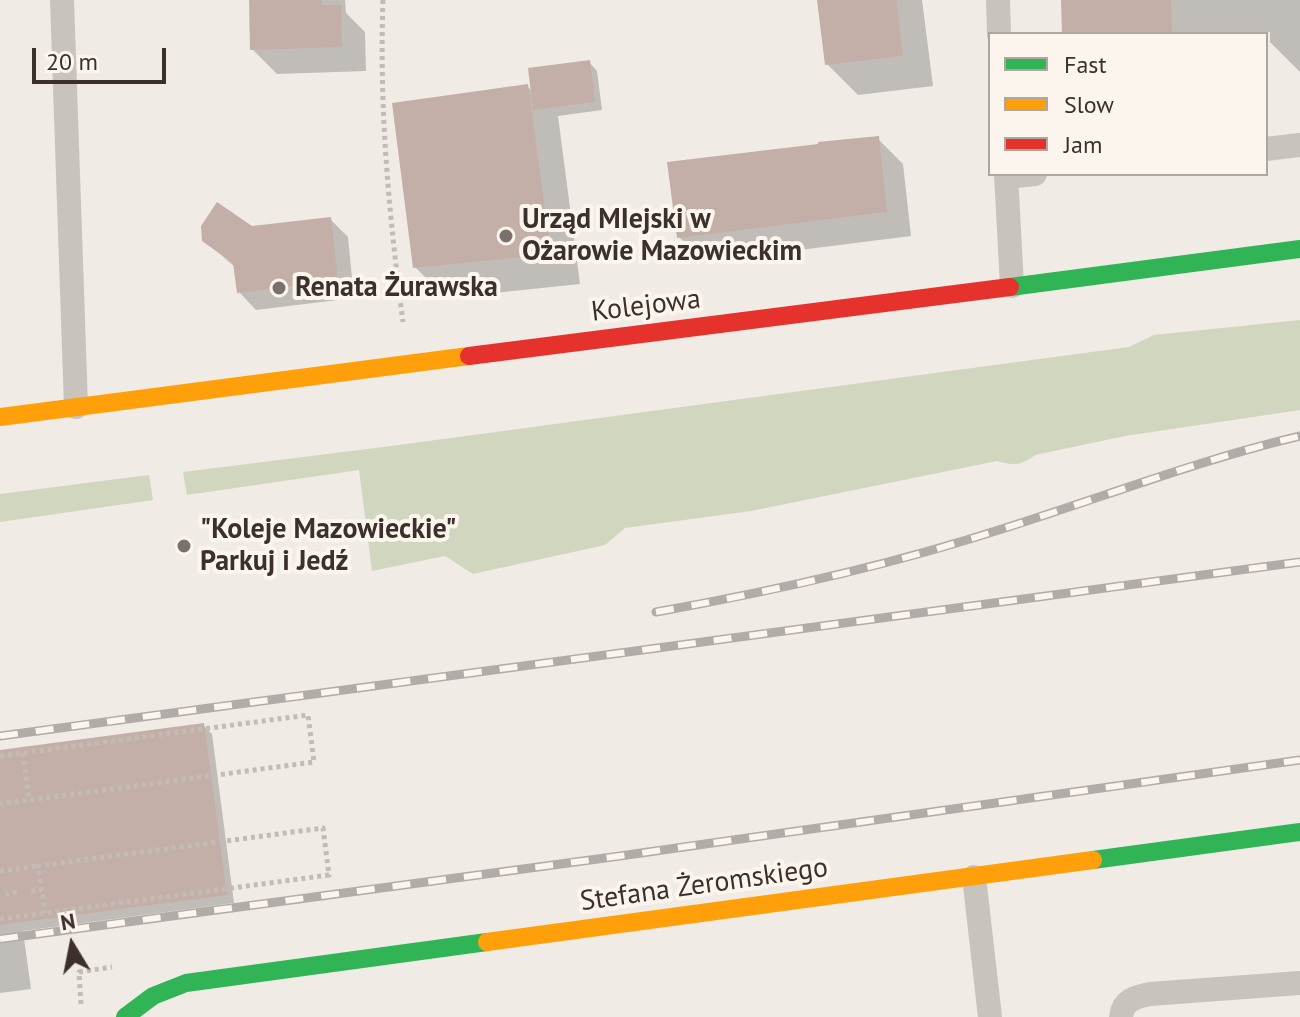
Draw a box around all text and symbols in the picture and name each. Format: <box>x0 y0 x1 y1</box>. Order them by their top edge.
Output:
scale bar <box>36 32 170 82</box>
legend <box>988 32 1268 176</box>
text: 20 m <box>46 46 98 77</box>
text: Fast <box>1064 49 1107 80</box>
text: Slow <box>1064 89 1114 120</box>
text: Jam <box>1064 129 1102 160</box>
place label: Urząd MIejski w Ożarowie Mazowieckim <box>522 203 802 269</box>
marker: Urząd MIejski w Ożarowie Mazowieckim <box>497 227 515 245</box>
place label: Renata Żurawska <box>295 271 498 305</box>
marker: Renata Żurawska <box>270 279 288 297</box>
street label: Kolejowa <box>589 283 703 329</box>
place label: "Koleje Mazowieckie" Parkuj i Jedź <box>200 513 457 579</box>
marker: "Koleje Mazowieckie" Parkuj i Jedź <box>175 537 193 555</box>
street label: Stefana Żeromskiego <box>578 851 830 919</box>
north arrow <box>32 905 112 985</box>
text: N <box>58 906 77 936</box>

